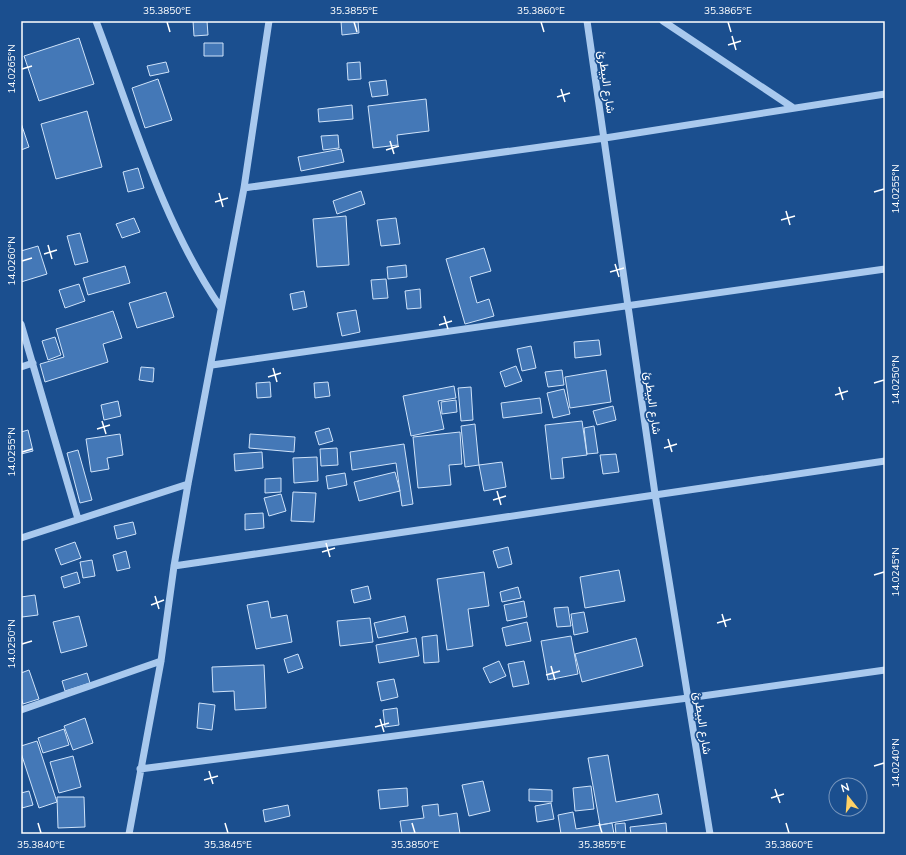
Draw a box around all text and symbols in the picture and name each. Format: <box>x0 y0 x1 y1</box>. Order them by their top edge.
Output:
text: 35.3850°E <box>143 4 191 17</box>
text: 35.3855°E <box>330 4 378 17</box>
text: 35.3860°E <box>517 4 565 17</box>
text: 35.3865°E <box>704 4 752 17</box>
text: 14.0265°N <box>5 44 18 94</box>
street label: شارع البيطرئ <box>593 50 619 115</box>
text: 14.0255°N <box>889 164 902 214</box>
text: 14.0260°N <box>5 236 18 286</box>
text: 14.0250°N <box>889 355 902 405</box>
street label: شارع البيطرئ <box>639 371 665 436</box>
text: 14.0255°N <box>5 427 18 477</box>
text: 14.0245°N <box>889 547 902 597</box>
text: 14.0250°N <box>5 619 18 669</box>
street label: شارع البيطرئ <box>689 691 715 756</box>
text: 14.0240°N <box>889 738 902 788</box>
north arrow <box>828 777 868 817</box>
text: N <box>839 780 851 795</box>
text: 35.3840°E <box>17 838 65 851</box>
text: 35.3845°E <box>204 838 252 851</box>
text: 35.3850°E <box>391 838 439 851</box>
text: 35.3855°E <box>578 838 626 851</box>
text: 35.3860°E <box>765 838 813 851</box>

